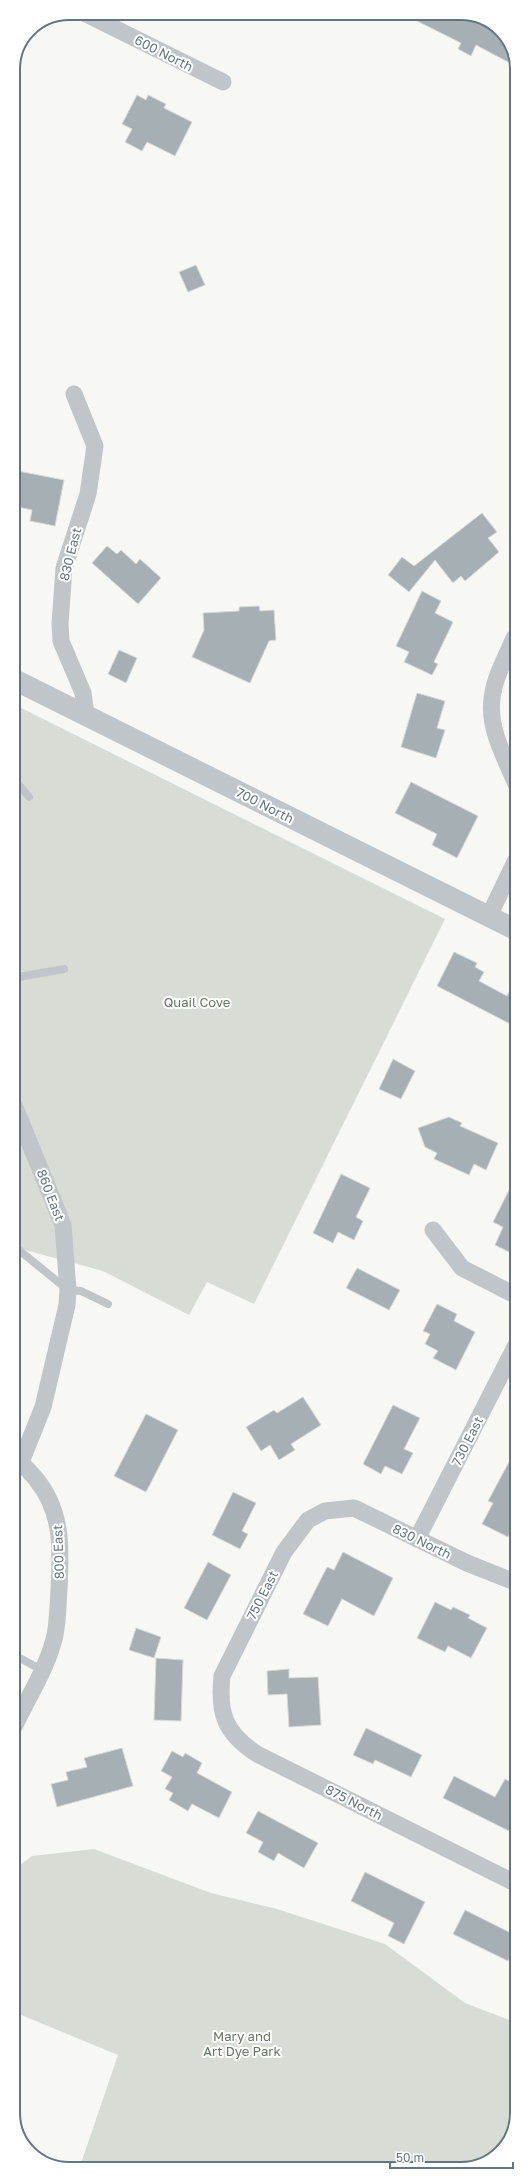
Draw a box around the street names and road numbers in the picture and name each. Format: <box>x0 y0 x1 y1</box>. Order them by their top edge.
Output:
street label: 600 North <box>132 31 196 75</box>
street label: 830 East <box>56 526 84 582</box>
street label: 700 North <box>234 784 296 826</box>
street label: 860 East <box>34 1167 68 1223</box>
street label: 730 East <box>448 1414 486 1468</box>
street label: 830 North <box>390 1520 454 1562</box>
street label: 800 East <box>49 1524 67 1580</box>
street label: 750 East <box>243 1568 281 1622</box>
street label: 875 North <box>323 1781 385 1823</box>

